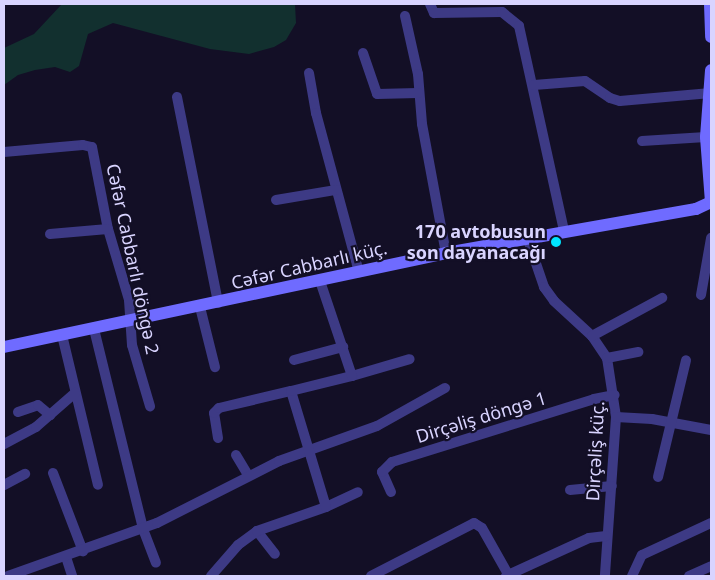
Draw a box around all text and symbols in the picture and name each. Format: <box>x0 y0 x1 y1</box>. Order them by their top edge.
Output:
street label: Cəfər Cabbarlı döngə 2 <box>102 162 164 356</box>
place label: 170 avtobusun son dayanacağı <box>407 221 546 264</box>
marker: 170 avtobusun son dayanacağı <box>550 236 562 248</box>
street label: Cəfər Cabbarlı küç. <box>229 237 389 293</box>
street label: Dirçəliş döngə 1 <box>413 387 549 447</box>
street label: Dirçəliş küç. <box>582 400 608 502</box>

